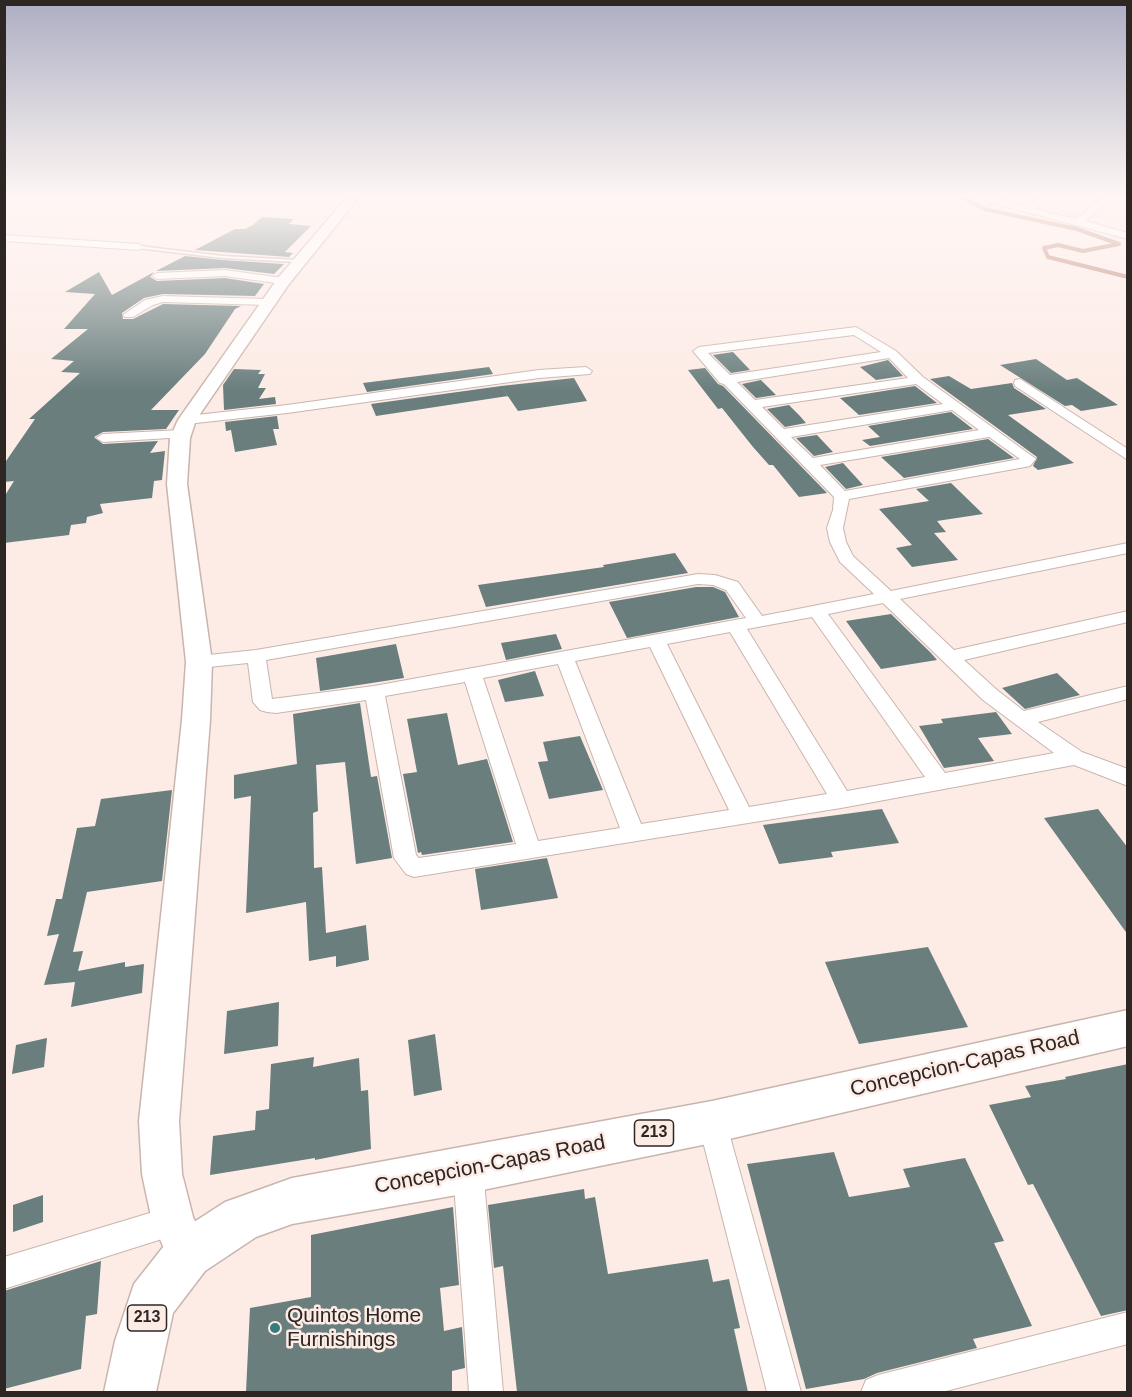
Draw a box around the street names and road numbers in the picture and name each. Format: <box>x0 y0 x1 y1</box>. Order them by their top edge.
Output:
street label: Concepcion-Capas Road <box>848 1025 1082 1103</box>
road number: 213 <box>634 1120 674 1146</box>
street label: Concepcion-Capas Road <box>372 1130 608 1200</box>
road number: 213 <box>128 1305 166 1331</box>

